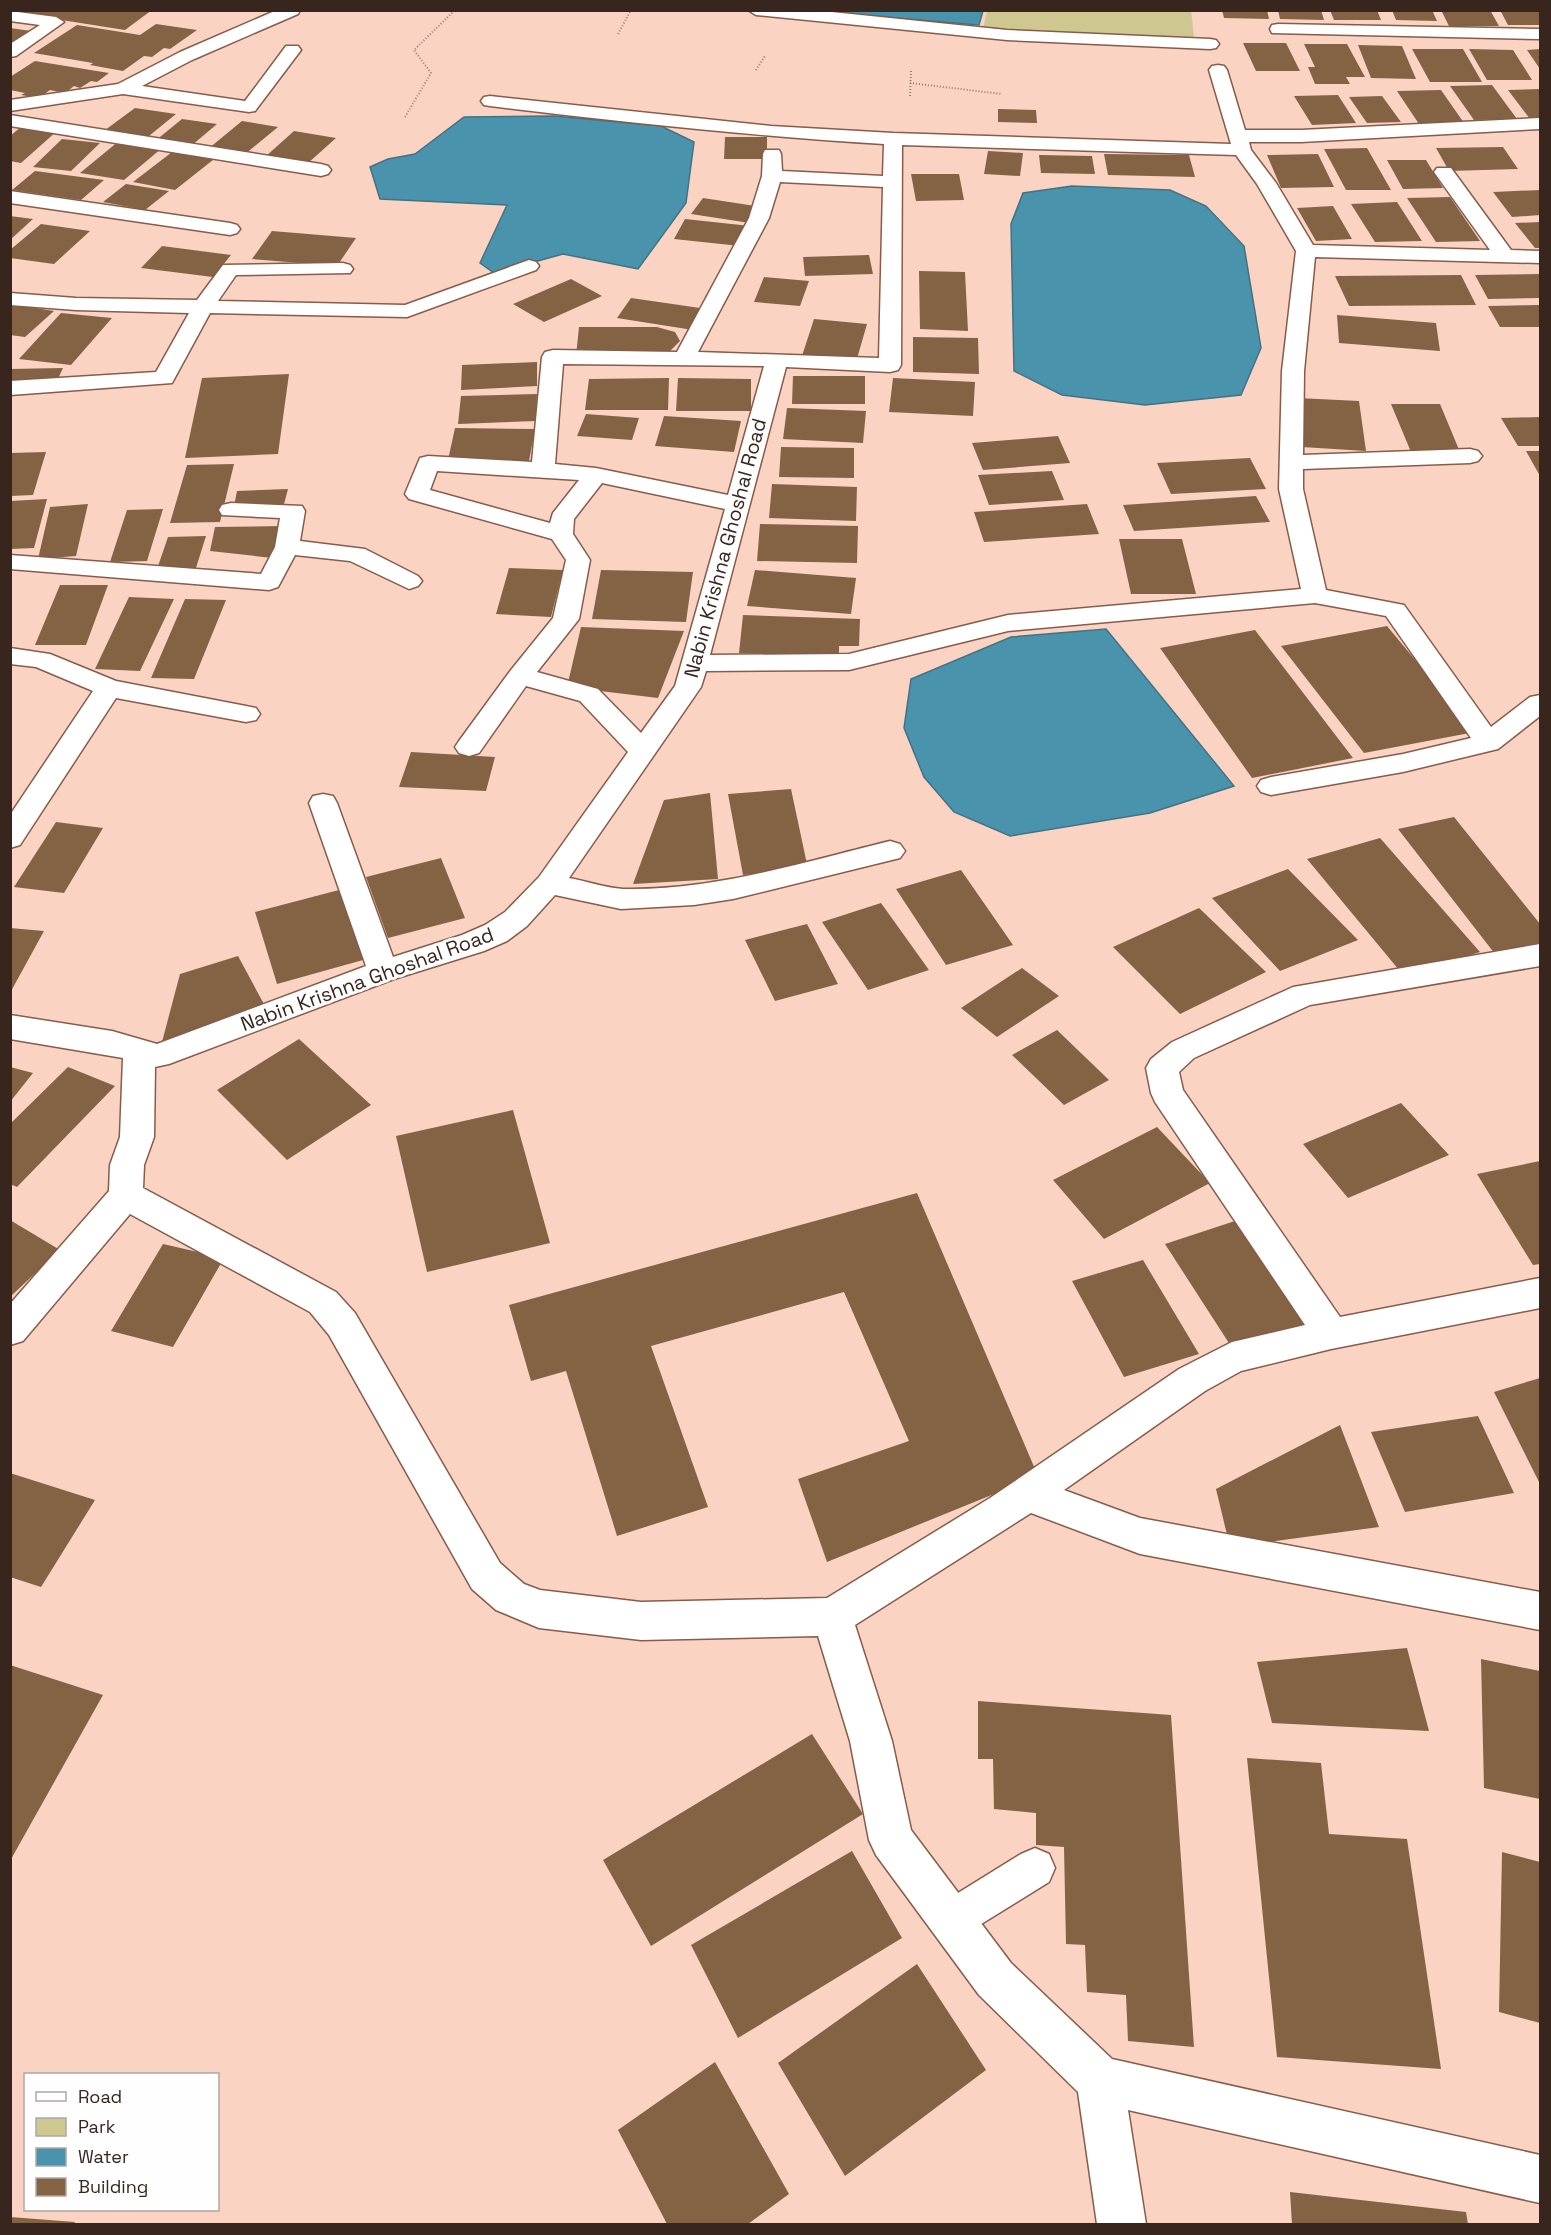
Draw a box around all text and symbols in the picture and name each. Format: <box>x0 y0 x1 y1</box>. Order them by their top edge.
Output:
street label: Nabin Krishna Ghoshal Road <box>678 415 772 681</box>
street label: Nabin Krishna Ghoshal Road <box>237 921 497 1037</box>
legend <box>24 2073 219 2211</box>
text: Road <box>78 2085 122 2108</box>
text: Park <box>78 2115 116 2138</box>
text: Water <box>78 2145 129 2168</box>
text: Building <box>78 2175 148 2198</box>

